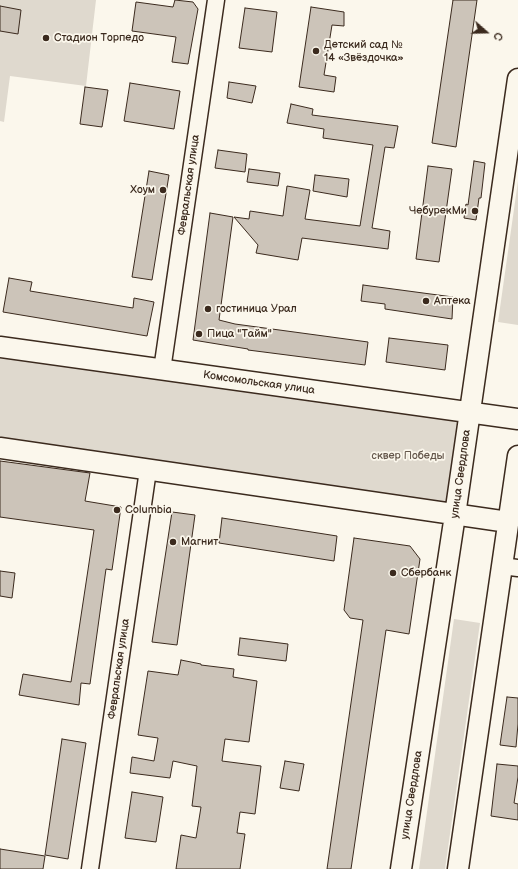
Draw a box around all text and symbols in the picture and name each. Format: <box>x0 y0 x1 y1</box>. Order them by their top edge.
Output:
north arrow <box>466 12 506 52</box>
text: С <box>490 30 505 42</box>
place label: Стадион Торпедо <box>54 31 144 45</box>
marker: Стадион Торпедо <box>41 33 51 43</box>
place label: Детский сад № 14 «Звёздочка» <box>324 38 404 64</box>
marker: Детский сад № 14 «Звёздочка» <box>311 46 321 56</box>
street label: Февральская улица <box>175 134 203 236</box>
place label: Хоум <box>130 183 155 197</box>
marker: Хоум <box>158 185 168 195</box>
place label: ЧебурекМи <box>409 204 467 218</box>
marker: ЧебурекМи <box>470 206 480 216</box>
place label: Аптека <box>434 294 470 308</box>
marker: Аптека <box>421 296 431 306</box>
place label: гостиница Урал <box>216 302 297 316</box>
marker: гостиница Урал <box>203 304 213 314</box>
place label: Пица "Тайм" <box>207 327 272 341</box>
marker: Пица "Тайм" <box>194 329 204 339</box>
street label: Комсомольская улица <box>202 369 316 397</box>
street label: улица Свердлова <box>448 429 474 519</box>
park label: сквер Победы <box>371 449 445 463</box>
place label: Columbia <box>125 503 172 517</box>
marker: Columbia <box>112 505 122 515</box>
place label: Магнит <box>181 535 218 549</box>
marker: Магнит <box>168 537 178 547</box>
place label: Сбербанк <box>401 566 451 580</box>
marker: Сбербанк <box>388 568 398 578</box>
street label: Февральская улица <box>105 618 133 720</box>
street label: улица Свердлова <box>398 750 426 840</box>

